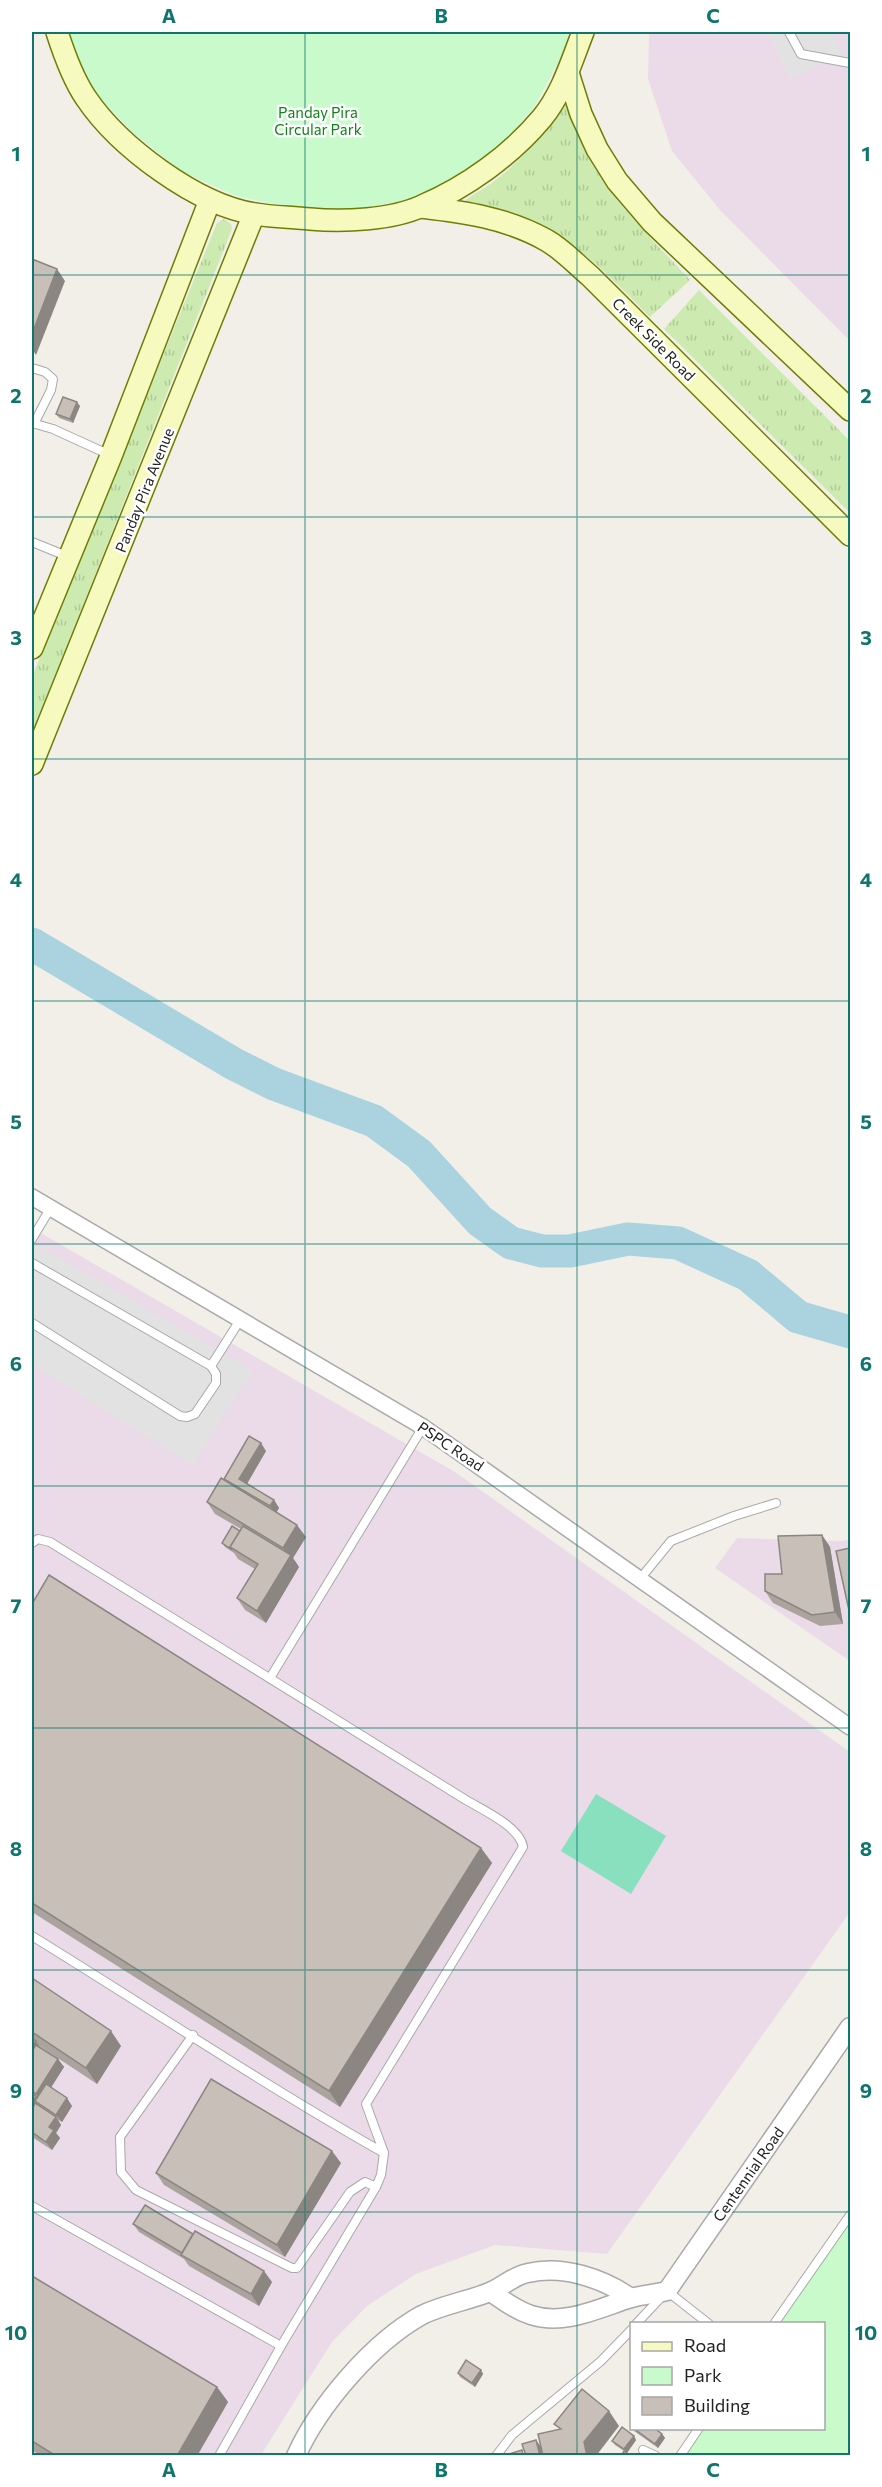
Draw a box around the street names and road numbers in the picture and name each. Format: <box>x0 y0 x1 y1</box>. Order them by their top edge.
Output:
street label: Creek Side Road <box>609 294 699 384</box>
street label: Panday Pira Avenue <box>111 425 177 555</box>
street label: PSPC Road <box>415 1417 487 1475</box>
street label: Centennial Road <box>709 2123 787 2225</box>

